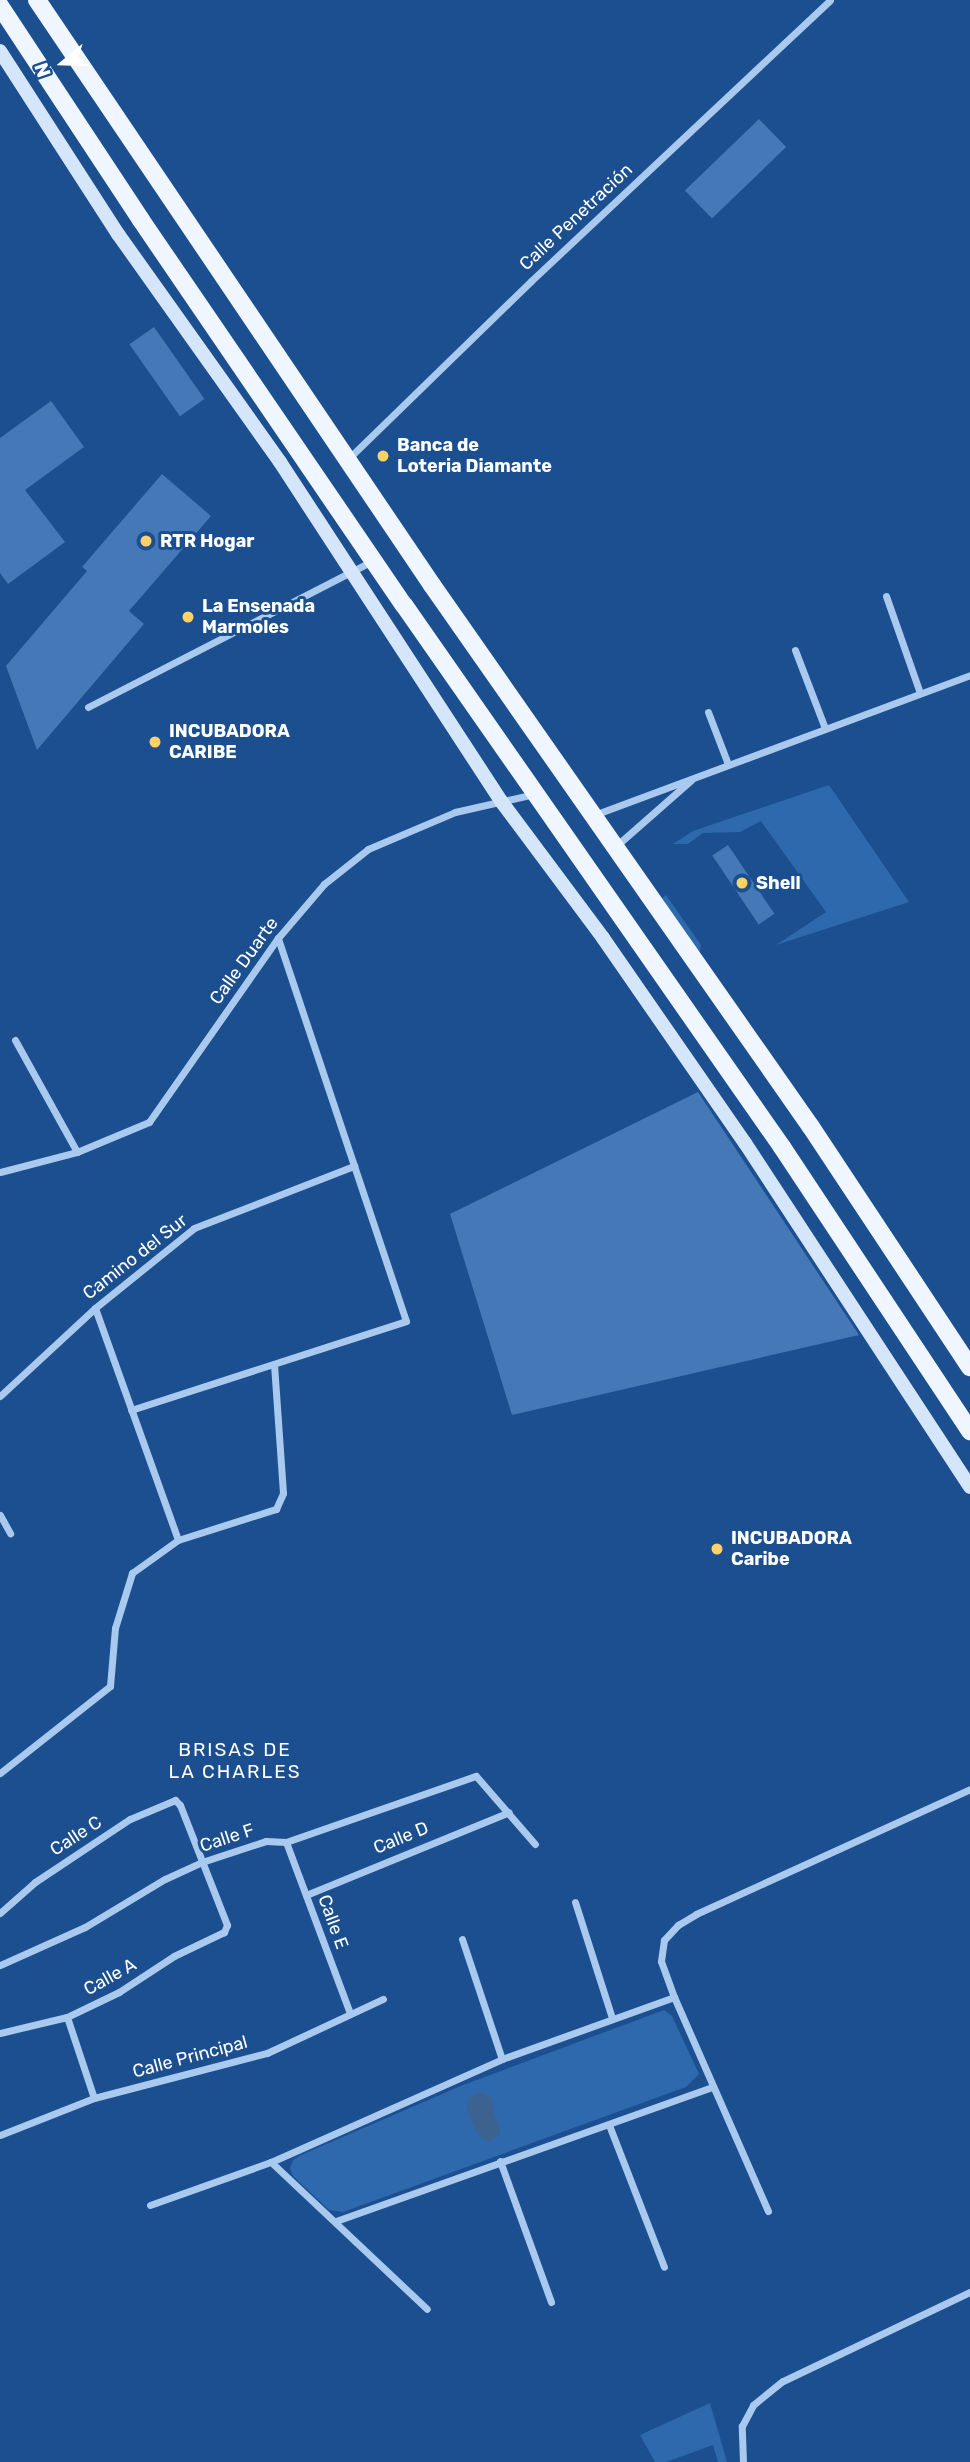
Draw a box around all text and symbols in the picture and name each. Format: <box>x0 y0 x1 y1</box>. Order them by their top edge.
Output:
north arrow <box>28 28 98 98</box>
text: N <box>30 60 56 80</box>
street label: Calle Penetración <box>515 159 637 275</box>
place label: Banca de Loteria Diamante <box>397 435 552 478</box>
marker: Banca de Loteria Diamante <box>375 448 391 464</box>
place label: RTR Hogar <box>160 530 255 552</box>
marker: RTR Hogar <box>138 533 154 549</box>
place label: La Ensenada Marmoles <box>202 596 315 638</box>
marker: La Ensenada Marmoles <box>180 609 196 625</box>
place label: INCUBADORA CARIBE <box>169 721 290 764</box>
marker: INCUBADORA CARIBE <box>147 734 163 750</box>
place label: Shell <box>756 872 801 894</box>
marker: Shell <box>734 875 750 891</box>
street label: Calle Duarte <box>205 913 283 1009</box>
street label: Camino del Sur <box>79 1210 191 1304</box>
place label: INCUBADORA Caribe <box>731 1528 852 1570</box>
marker: INCUBADORA Caribe <box>709 1541 725 1557</box>
district label: BRISAS DE LA CHARLES <box>169 1739 301 1783</box>
street label: Calle C <box>46 1811 106 1861</box>
street label: Calle D <box>370 1817 432 1859</box>
street label: Calle F <box>197 1819 257 1857</box>
street label: Calle E <box>313 1892 353 1952</box>
street label: Calle A <box>80 1954 140 2000</box>
street label: Calle Principal <box>130 2031 250 2083</box>

